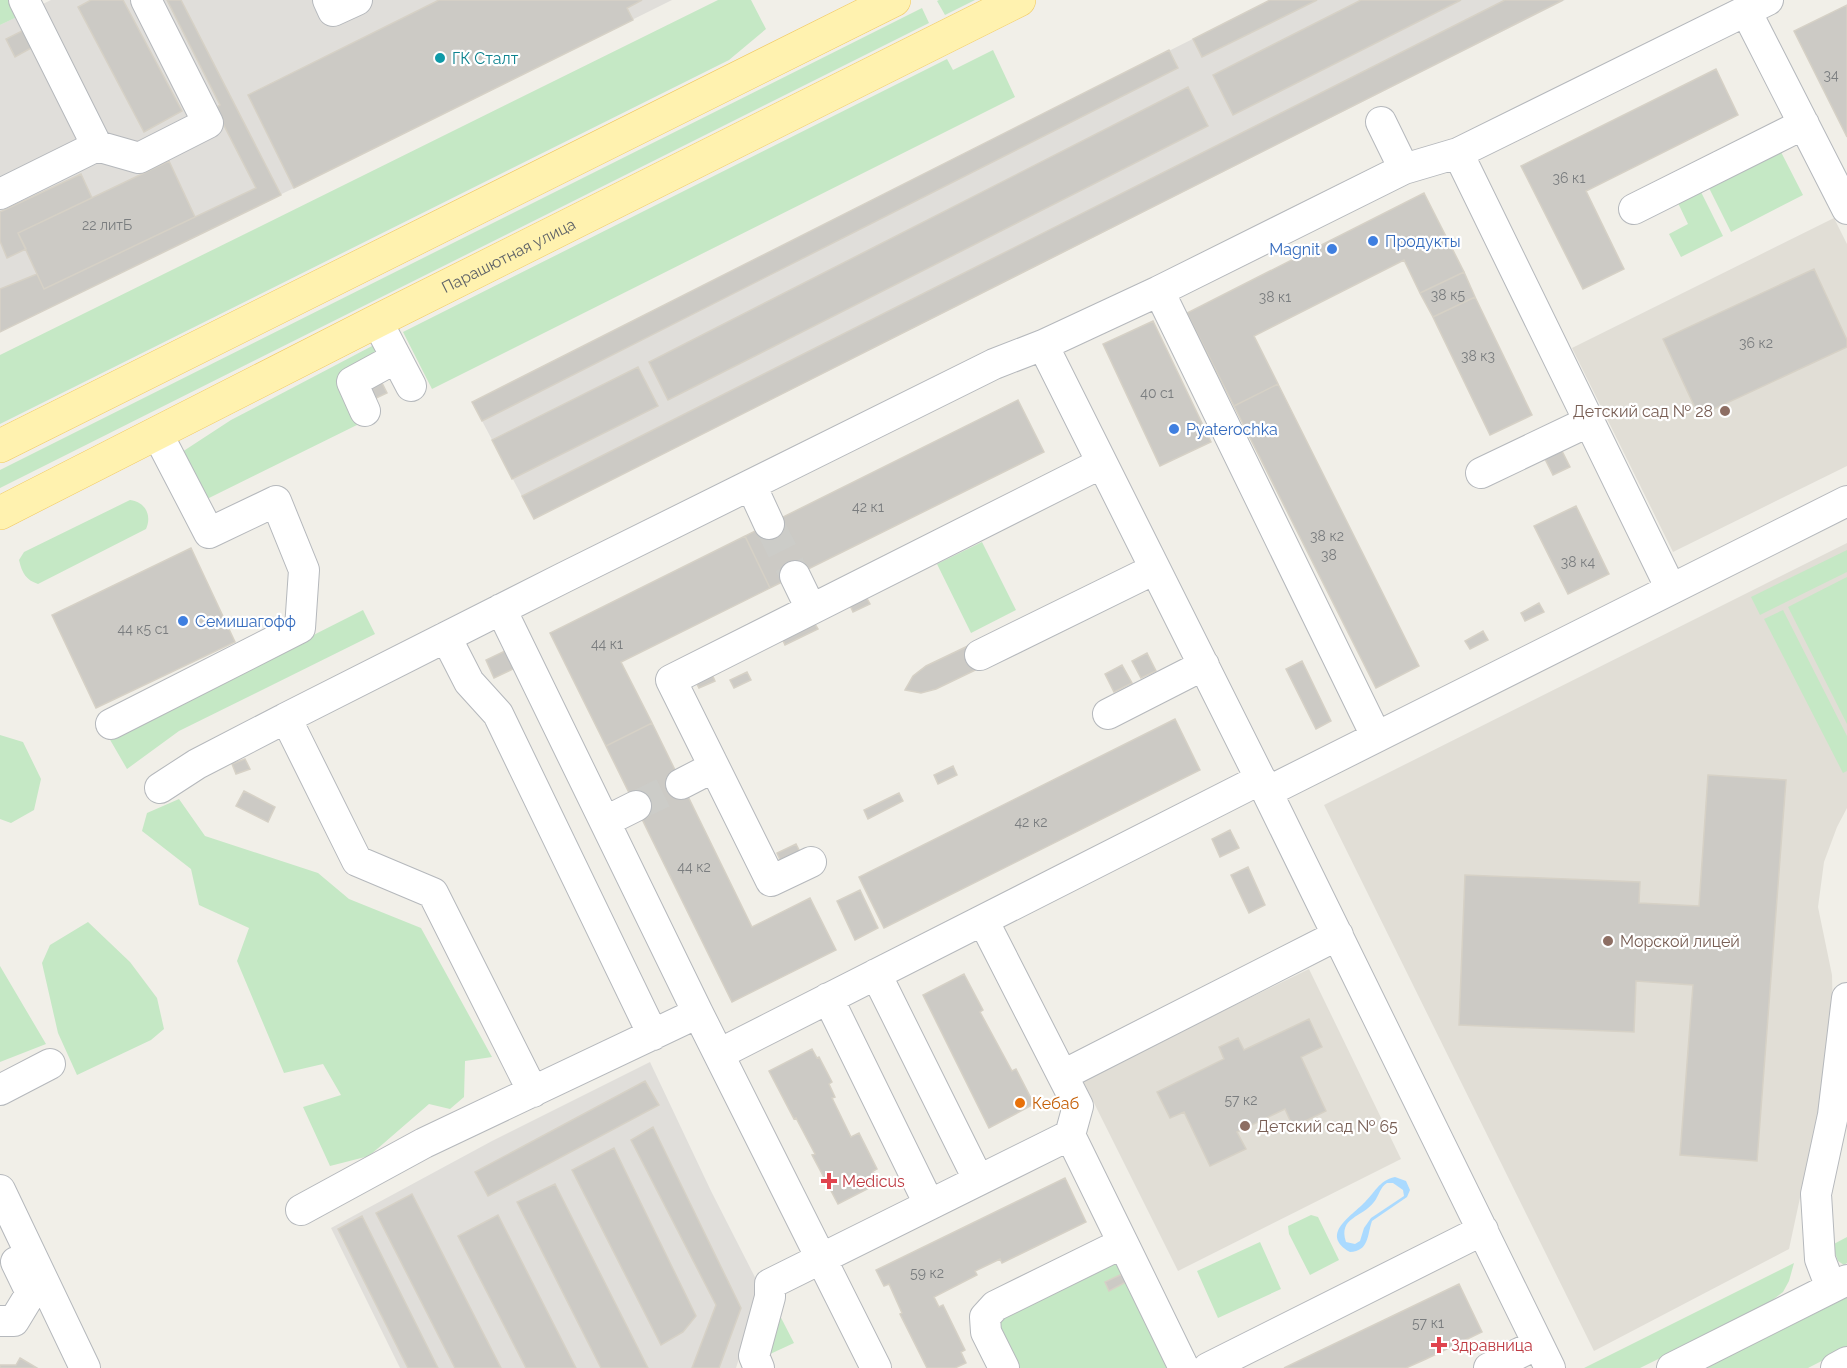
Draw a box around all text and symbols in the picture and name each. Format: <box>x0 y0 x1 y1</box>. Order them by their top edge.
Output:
place label: ГК Сталт <box>452 49 519 68</box>
marker: ГК Сталт <box>433 51 447 65</box>
house number: 34 <box>1823 67 1839 83</box>
house number: 36 к1 <box>1553 170 1585 186</box>
street label: Парашютная улица <box>439 214 579 297</box>
house number: 22 литБ <box>82 217 132 233</box>
place label: Продукты <box>1385 232 1461 251</box>
marker: Продукты <box>1366 234 1380 248</box>
place label: Magnit <box>1269 240 1321 259</box>
marker: Magnit <box>1325 242 1339 256</box>
house number: 38 к5 <box>1431 287 1465 303</box>
house number: 38 к1 <box>1259 289 1291 305</box>
house number: 36 к2 <box>1739 335 1773 351</box>
house number: 38 к3 <box>1461 348 1495 364</box>
house number: 40 с1 <box>1140 385 1174 401</box>
place label: Детский сад № 28 <box>1573 402 1713 421</box>
marker: Детский сад № 28 <box>1718 404 1732 418</box>
place label: Pyaterochka <box>1186 420 1278 439</box>
marker: Pyaterochka <box>1167 422 1181 436</box>
house number: 42 к1 <box>852 499 884 515</box>
house number: 38 к2 <box>1310 528 1344 544</box>
house number: 38 <box>1321 547 1337 563</box>
house number: 38 к4 <box>1561 554 1595 570</box>
place label: Семишагофф <box>195 612 296 631</box>
marker: Семишагофф <box>176 614 190 628</box>
house number: 44 к5 с1 <box>117 621 169 637</box>
house number: 44 к1 <box>591 636 623 652</box>
house number: 42 к2 <box>1014 814 1048 830</box>
house number: 44 к2 <box>677 859 711 875</box>
place label: Морской лицей <box>1620 932 1740 951</box>
marker: Морской лицей <box>1601 934 1615 948</box>
house number: 57 к2 <box>1224 1092 1258 1108</box>
place label: Кебаб <box>1032 1094 1079 1113</box>
marker: Кебаб <box>1013 1096 1027 1110</box>
place label: Детский сад № 65 <box>1257 1117 1398 1136</box>
marker: Детский сад № 65 <box>1238 1119 1252 1133</box>
marker: Medicus <box>820 1172 838 1190</box>
place label: Medicus <box>842 1172 905 1191</box>
house number: 59 к2 <box>910 1265 944 1281</box>
house number: 57 к1 <box>1412 1315 1444 1331</box>
place label: Здравница <box>1451 1336 1533 1355</box>
marker: Здравница <box>1432 1338 1446 1352</box>

